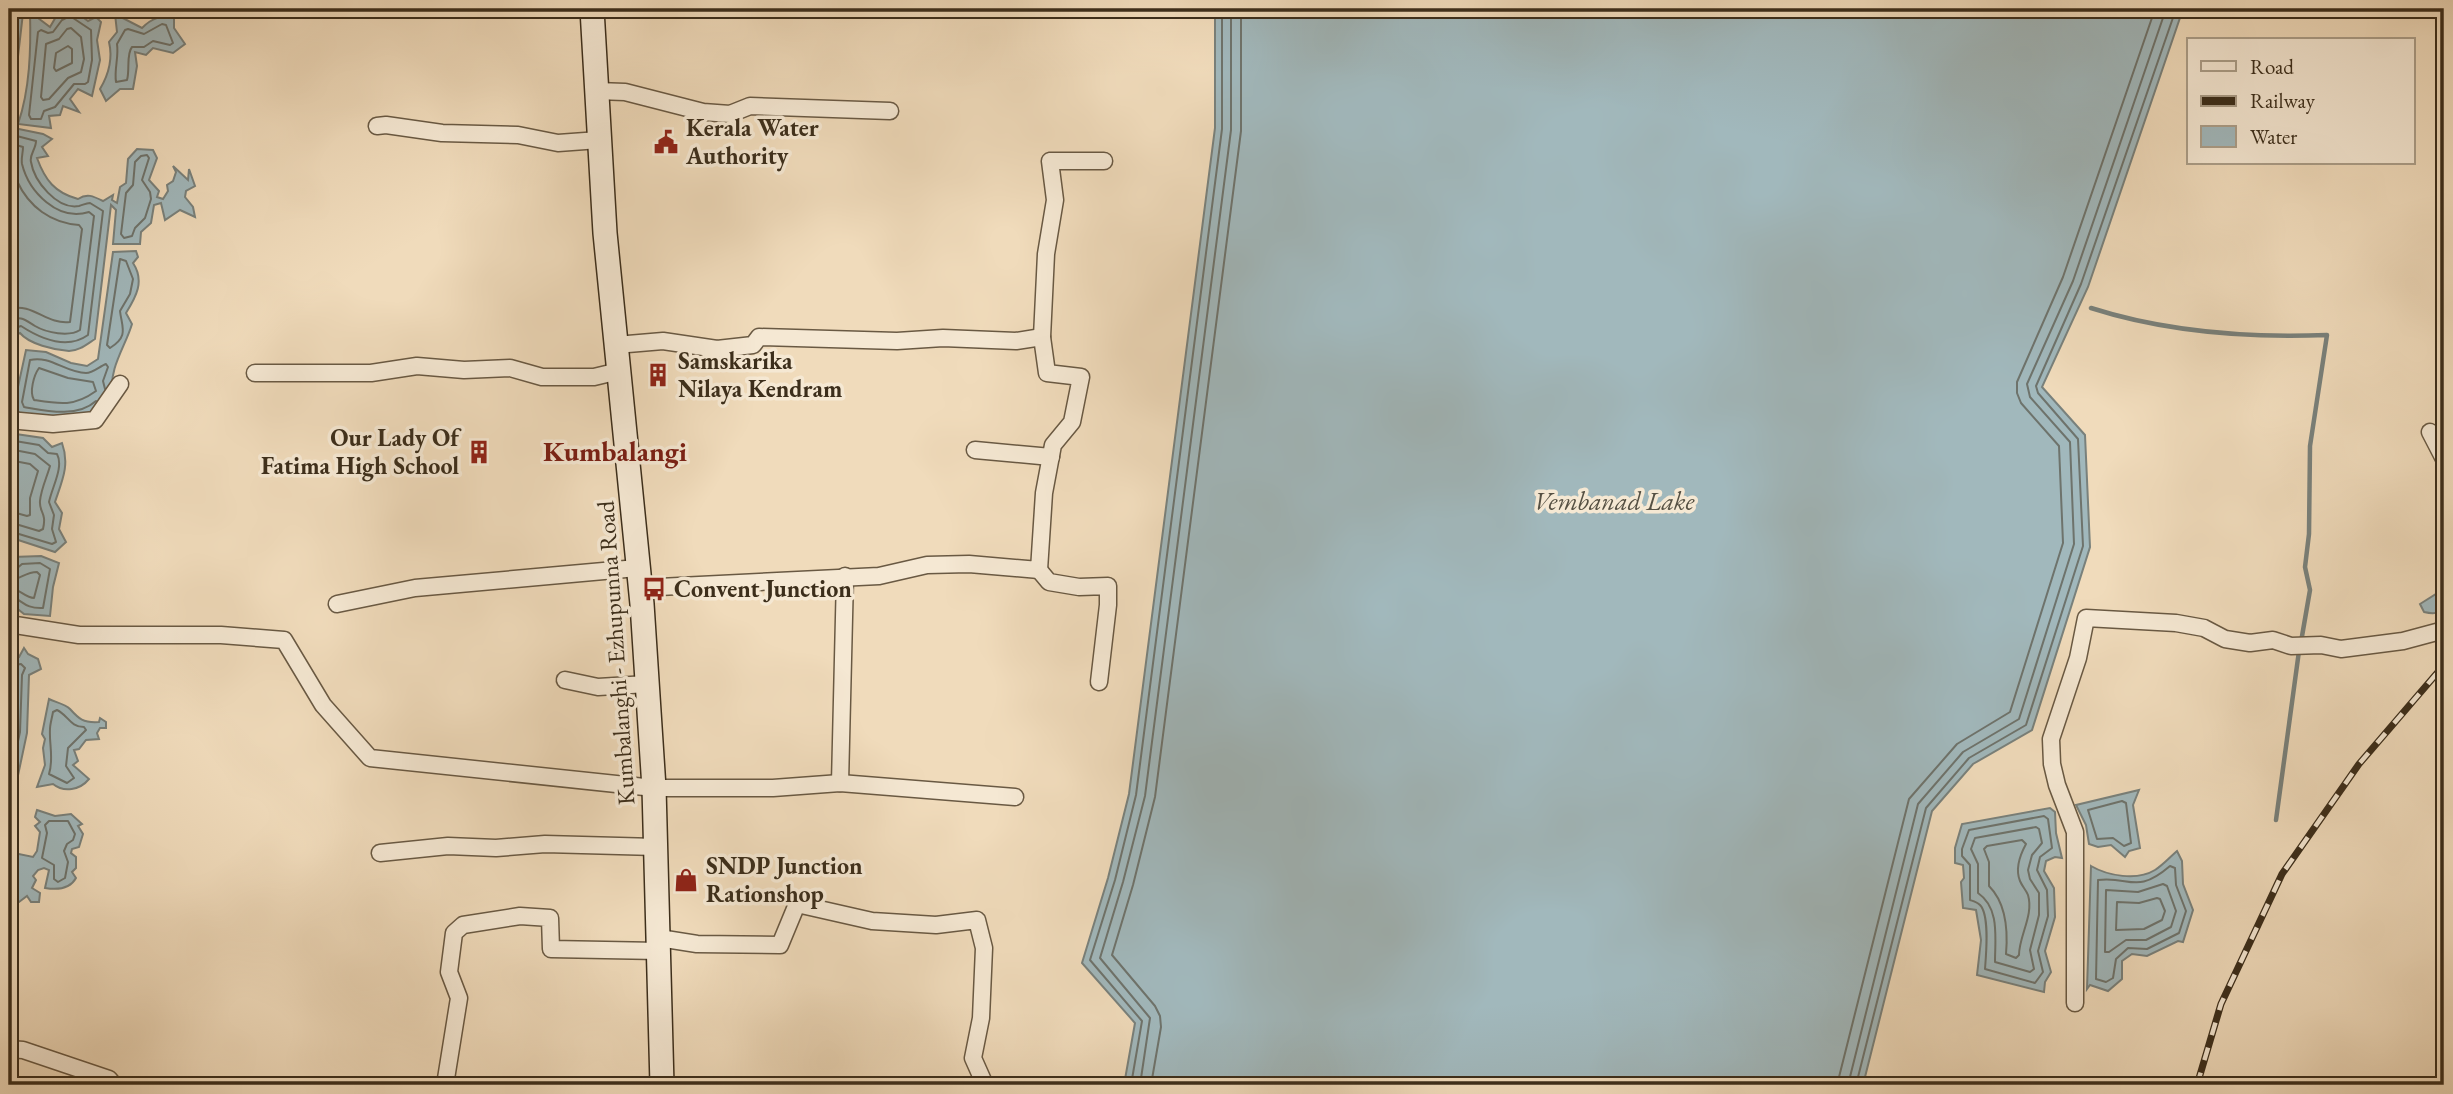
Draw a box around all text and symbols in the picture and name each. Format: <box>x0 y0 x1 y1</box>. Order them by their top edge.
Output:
legend <box>2187 38 2414 164</box>
text: Road <box>2250 53 2294 80</box>
text: Railway <box>2250 87 2316 114</box>
place label: Kerala Water Authority <box>685 112 819 172</box>
text: Water <box>2250 123 2297 150</box>
public building icon: Kerala Water Authority <box>652 128 680 156</box>
place label: Samskarika Nilaya Kendram <box>678 345 842 405</box>
building icon: Samskarika Nilaya Kendram <box>644 361 672 389</box>
place label: Our Lady Of Fatima High School <box>261 422 462 482</box>
district label: Kumbalangi <box>543 433 687 469</box>
building icon: Our Lady Of Fatima High School <box>465 438 493 466</box>
water label: Vembanad Lake <box>1534 484 1696 518</box>
street label: Kumbalanghi - Ezhupunna Road <box>589 499 642 806</box>
place label: Convent Junction <box>674 573 852 604</box>
bus stop icon: Convent Junction <box>640 575 668 603</box>
place label: SNDP Junction Rationshop <box>706 850 863 909</box>
shop icon: SNDP Junction Rationshop <box>672 866 700 894</box>

